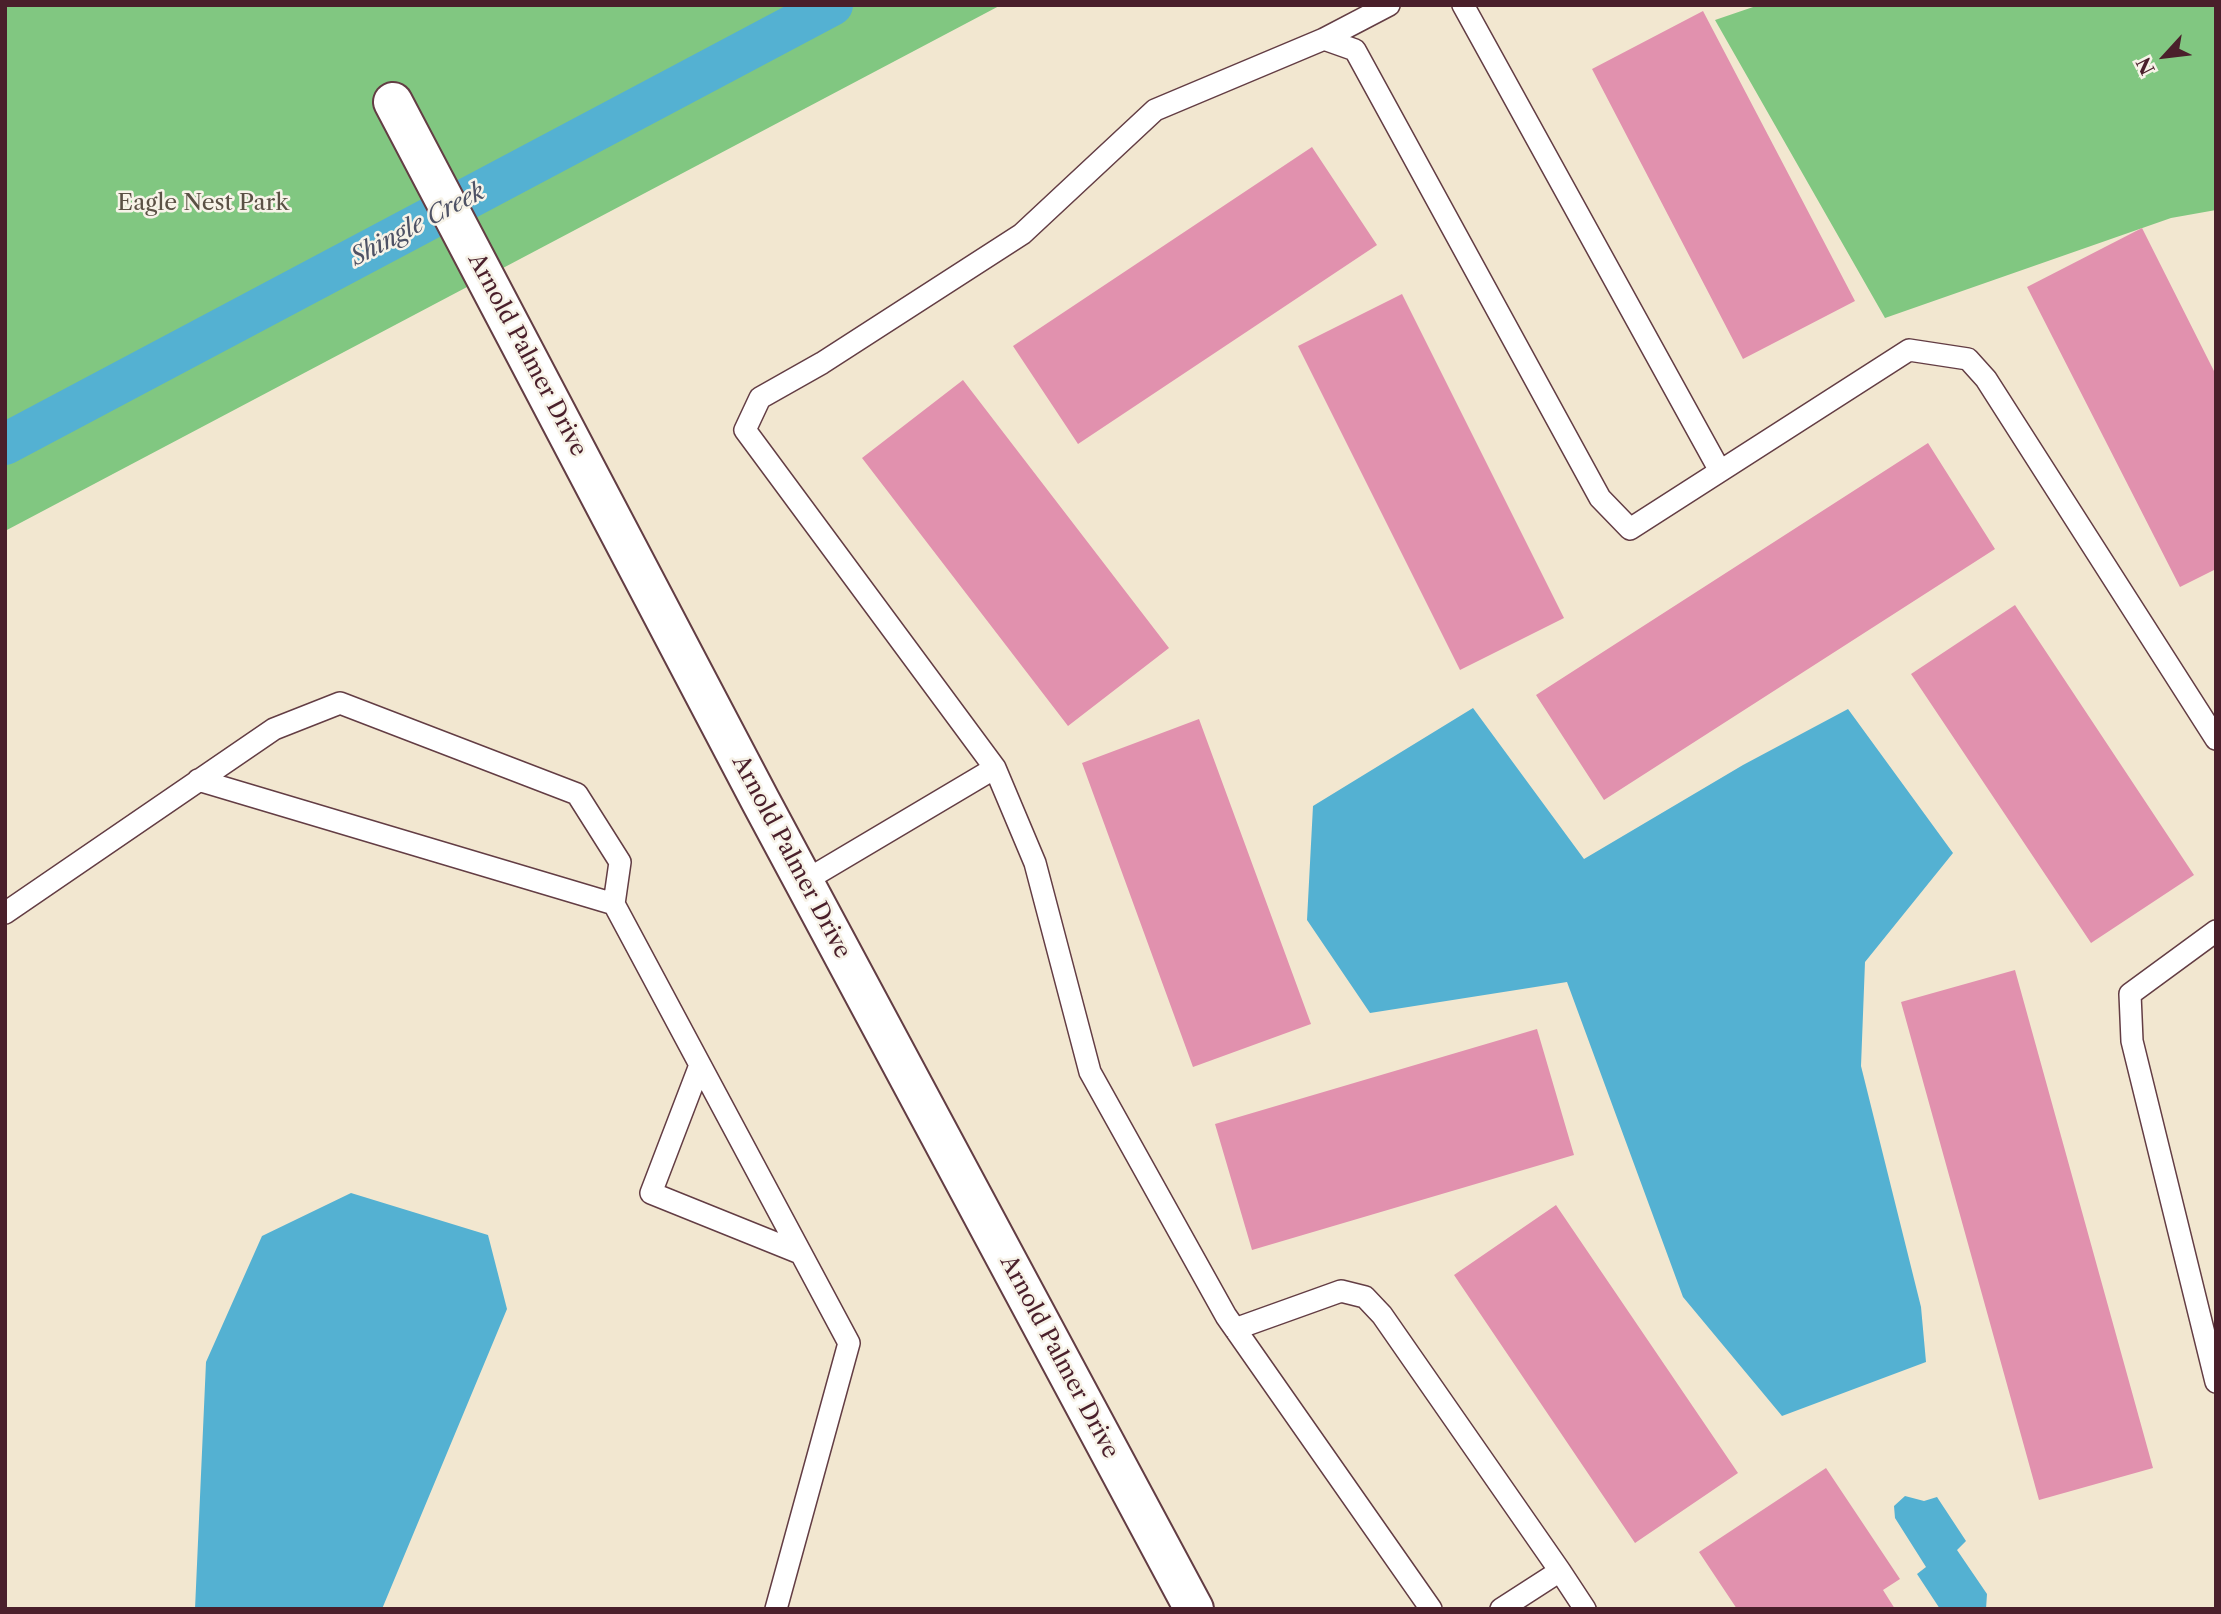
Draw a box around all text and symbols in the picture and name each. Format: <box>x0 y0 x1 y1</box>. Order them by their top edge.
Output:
north arrow <box>2130 21 2200 91</box>
text: N <box>2132 53 2160 78</box>
water label: Shingle Creek <box>346 178 490 272</box>
park label: Eagle Nest Park <box>117 189 289 217</box>
street label: Arnold Palmer Drive <box>462 249 592 461</box>
street label: Arnold Palmer Drive <box>726 751 856 963</box>
street label: Arnold Palmer Drive <box>994 1251 1124 1463</box>

